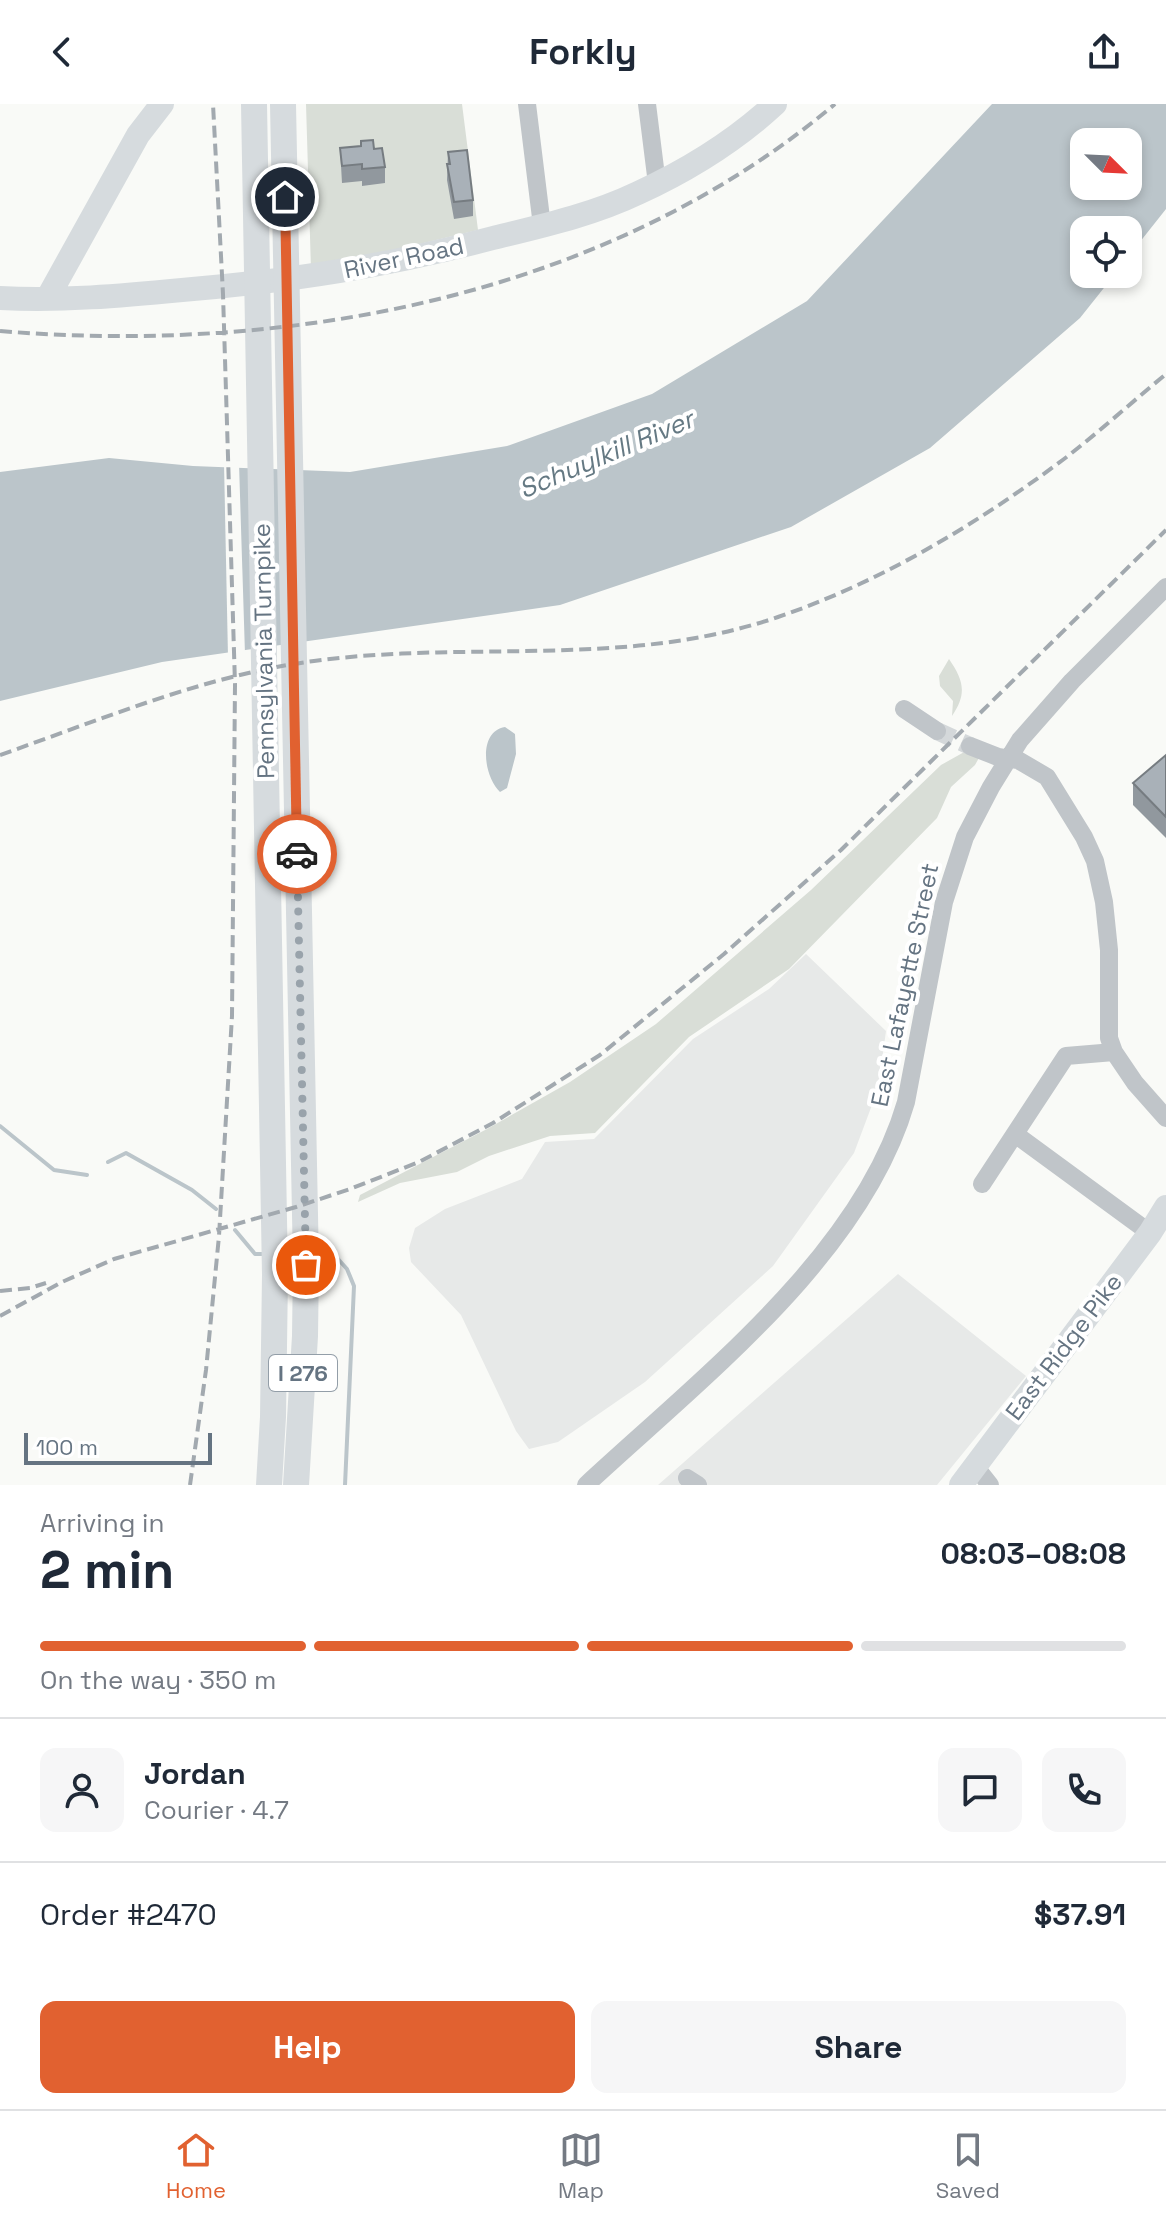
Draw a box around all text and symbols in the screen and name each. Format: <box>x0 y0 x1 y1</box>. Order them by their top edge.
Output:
text: Forkly <box>529 29 637 75</box>
icon: back <box>40 30 84 74</box>
icon: share <box>1082 30 1126 74</box>
north arrow <box>1070 128 1142 200</box>
map controls <box>1070 128 1142 288</box>
pin <box>251 163 319 231</box>
icon: home <box>263 175 307 219</box>
button: locate <box>1070 216 1142 288</box>
street label: River Road <box>341 230 467 285</box>
water label: Schuylkill River <box>513 401 701 506</box>
street label: Pennsylvania Turnpike <box>246 523 281 779</box>
courier <box>257 814 337 894</box>
icon: car <box>275 832 319 876</box>
street label: East Lafayette Street <box>864 860 945 1110</box>
pin <box>272 1231 340 1299</box>
icon: bag <box>284 1243 328 1287</box>
street label: East Ridge Pike <box>998 1267 1129 1426</box>
road number: I 276 <box>269 1355 337 1391</box>
scale bar <box>24 1429 212 1465</box>
text: 100 m <box>36 1433 98 1461</box>
text: Arriving in <box>40 1506 164 1540</box>
text: 08:03–08:08 <box>941 1534 1126 1573</box>
text: 2 min <box>40 1537 174 1603</box>
text: On the way · 350 m <box>40 1663 276 1697</box>
button: person <box>40 1748 124 1832</box>
button: chat <box>938 1748 1022 1832</box>
button: phone <box>1042 1748 1126 1832</box>
text: Jordan <box>144 1754 246 1793</box>
text: Courier · 4.7 <box>144 1793 289 1827</box>
text: Order #2470 <box>40 1895 217 1934</box>
text: $37.91 <box>1034 1895 1126 1934</box>
button: Help <box>40 2001 575 2093</box>
button: Share <box>591 2001 1126 2093</box>
tab: Home <box>166 2128 226 2204</box>
tab: Map <box>558 2128 604 2204</box>
tab: Saved <box>936 2128 1000 2204</box>

